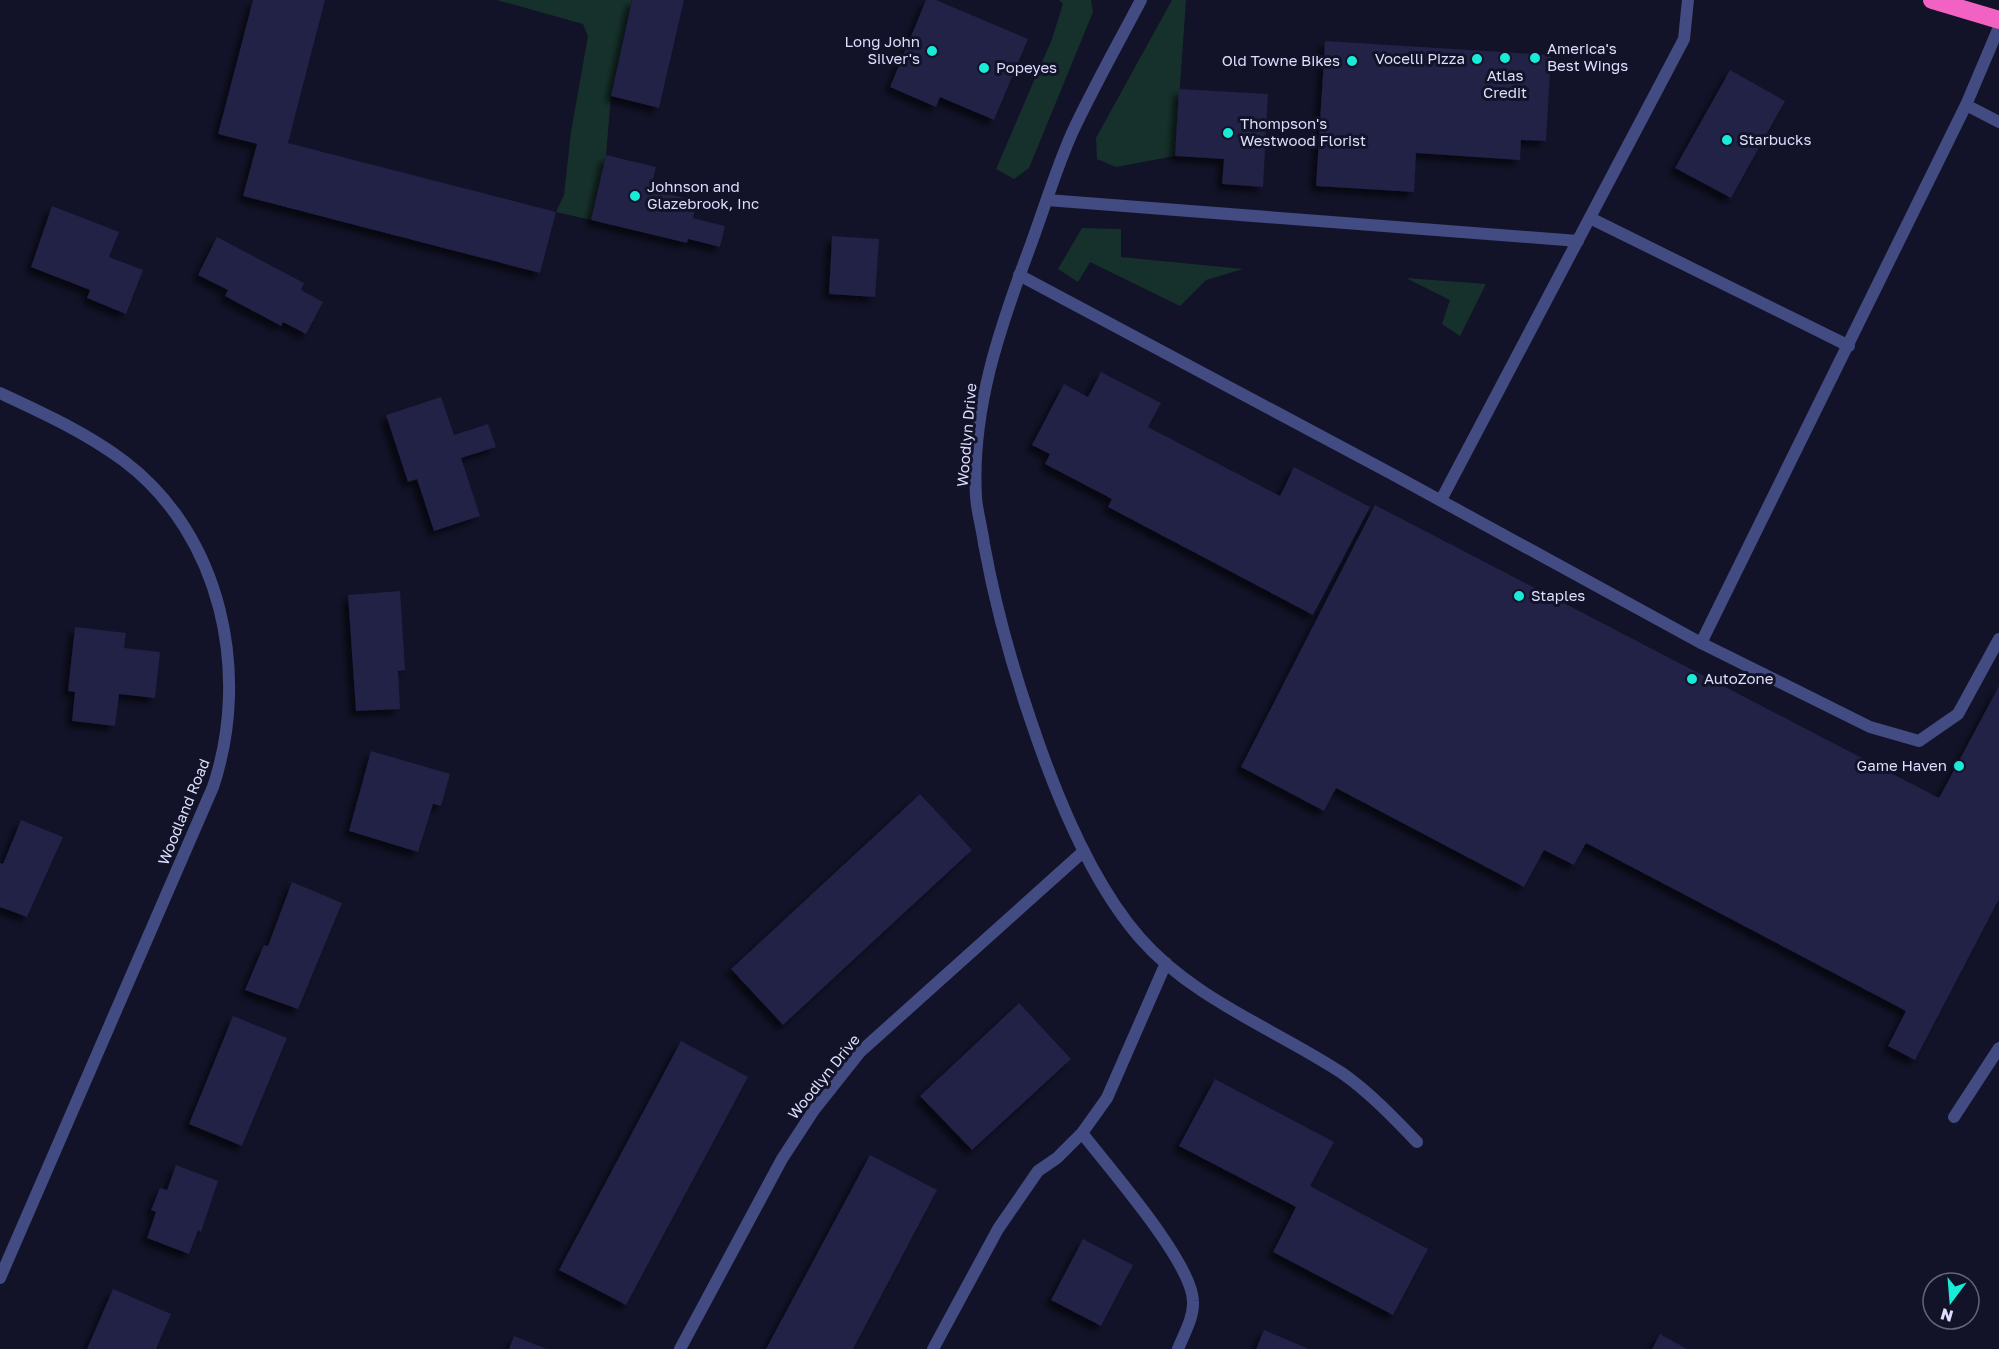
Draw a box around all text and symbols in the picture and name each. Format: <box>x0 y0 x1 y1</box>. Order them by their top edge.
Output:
place label: Long John Silver's <box>845 32 920 67</box>
place label: America's Best Wings <box>1547 39 1628 74</box>
marker: Long John Silver's <box>925 44 939 58</box>
place label: Vocelli Pizza <box>1375 49 1465 67</box>
place label: Old Towne Bikes <box>1222 51 1340 69</box>
marker: Atlas Credit <box>1498 51 1512 65</box>
marker: America's Best Wings <box>1528 51 1542 65</box>
marker: Vocelli Pizza <box>1470 52 1484 66</box>
marker: Old Towne Bikes <box>1345 54 1359 68</box>
place label: Popeyes <box>996 58 1057 76</box>
marker: Popeyes <box>977 61 991 75</box>
place label: Atlas Credit <box>1483 66 1527 101</box>
place label: Thompson's Westwood Florist <box>1240 114 1366 149</box>
marker: Thompson's Westwood Florist <box>1221 126 1235 140</box>
place label: Starbucks <box>1739 130 1812 148</box>
marker: Starbucks <box>1720 133 1734 147</box>
place label: Johnson and Glazebrook, Inc <box>647 177 759 212</box>
marker: Johnson and Glazebrook, Inc <box>628 189 642 203</box>
street label: Woodlyn Drive <box>953 382 980 488</box>
place label: Staples <box>1531 586 1585 604</box>
marker: Staples <box>1512 589 1526 603</box>
place label: AutoZone <box>1704 669 1774 687</box>
marker: AutoZone <box>1685 672 1699 686</box>
street label: Woodland Road <box>154 756 213 868</box>
place label: Game Haven <box>1857 756 1947 774</box>
marker: Game Haven <box>1952 759 1966 773</box>
street label: Woodlyn Drive <box>783 1030 863 1122</box>
north arrow <box>1921 1271 1981 1331</box>
text: N <box>1938 1304 1955 1327</box>

